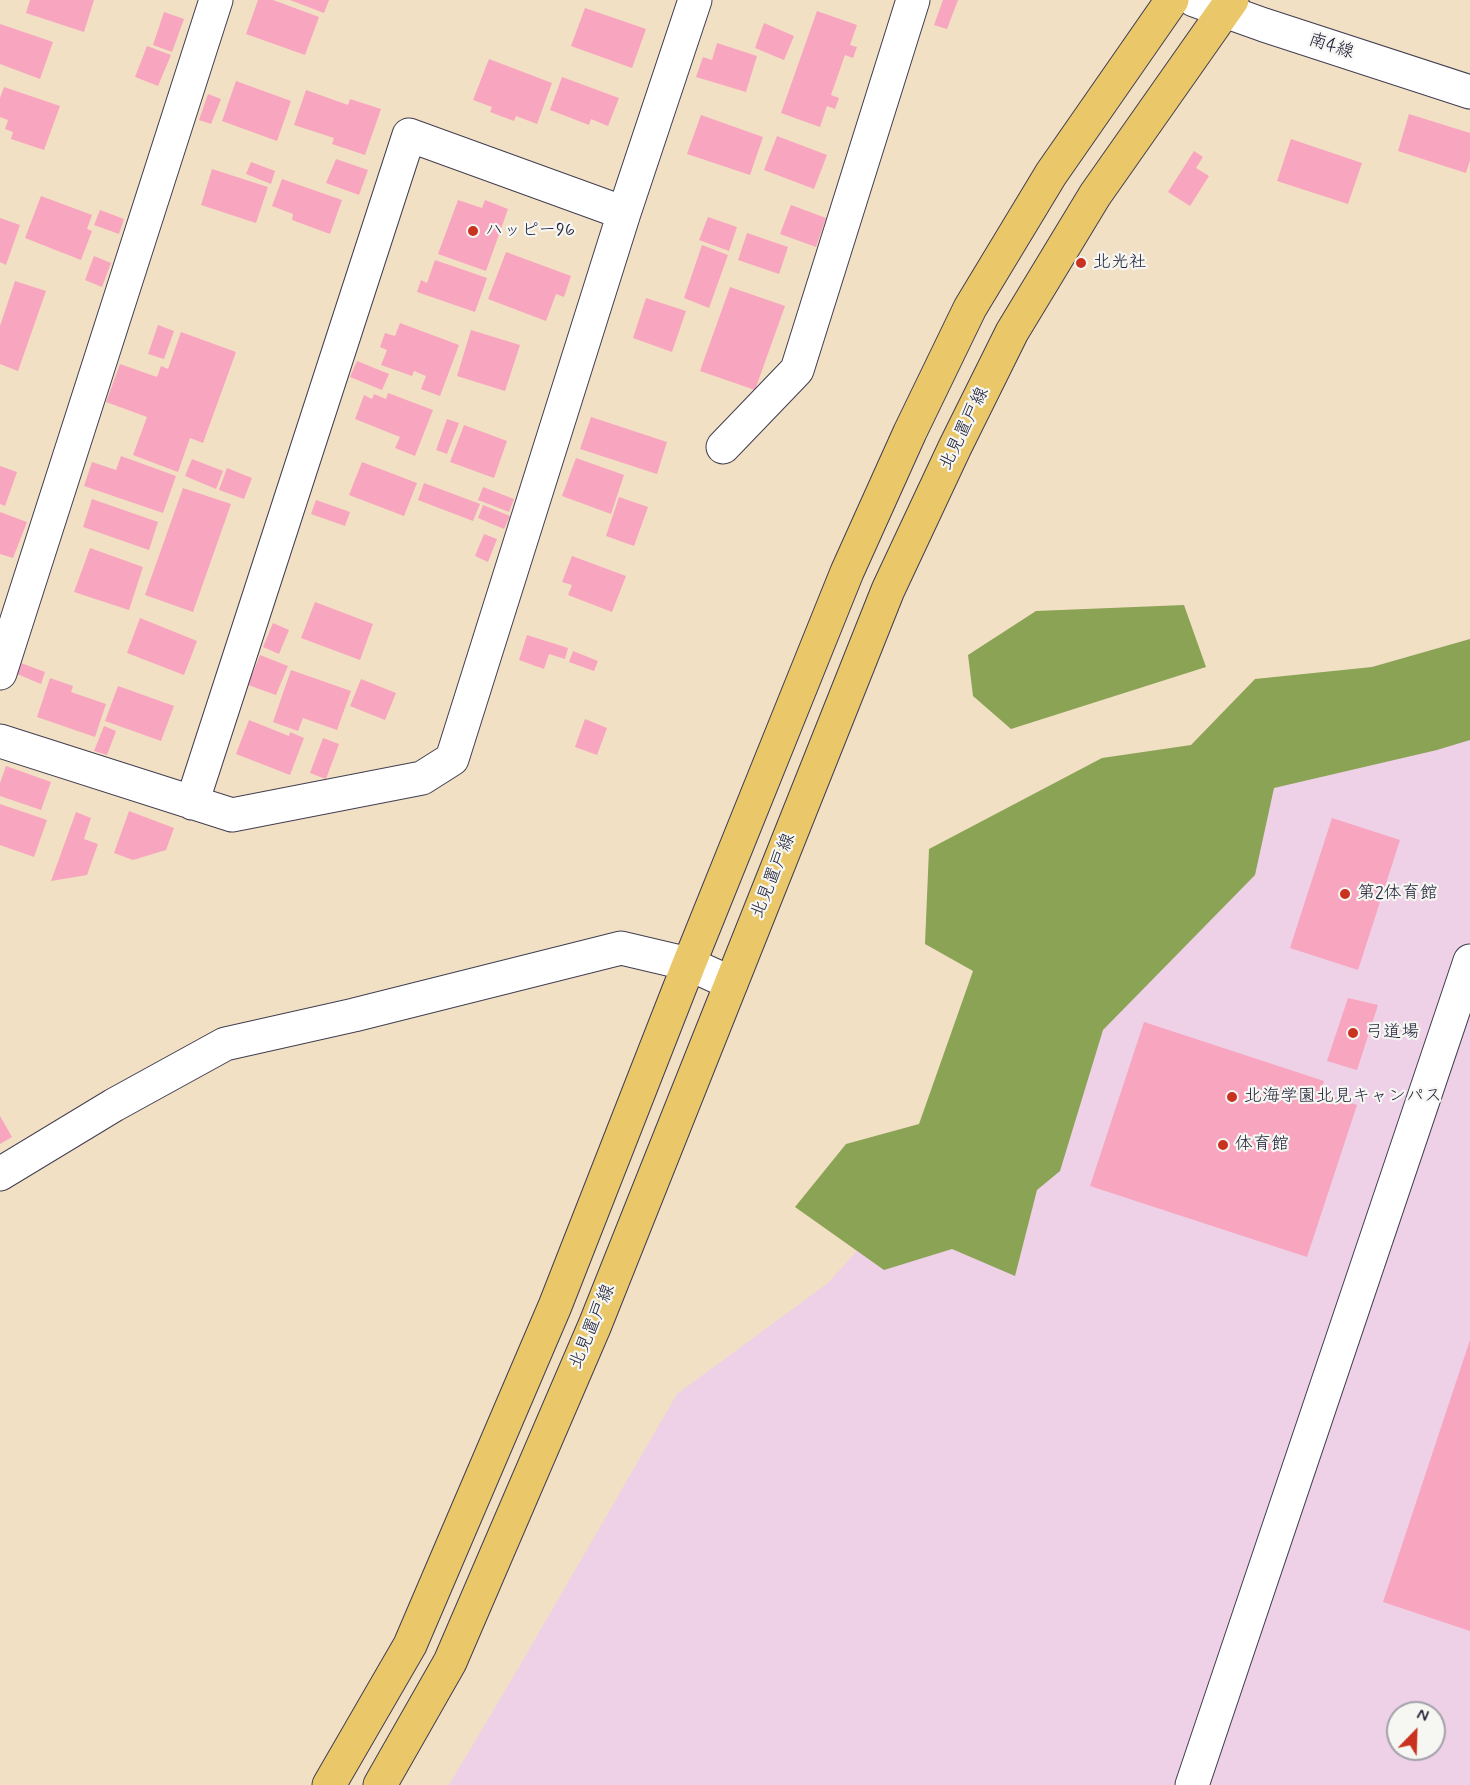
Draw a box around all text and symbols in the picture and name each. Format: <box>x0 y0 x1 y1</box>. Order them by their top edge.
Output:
street label: 南4線 <box>1306 30 1356 64</box>
place label: ハッピー96 <box>485 220 575 242</box>
marker: ハッピー96 <box>466 224 480 238</box>
place label: 北光社 <box>1093 252 1147 274</box>
marker: 北光社 <box>1074 256 1088 270</box>
street label: 北見置戸線 <box>936 384 994 474</box>
street label: 北見置戸線 <box>747 830 801 922</box>
place label: 第2体育館 <box>1357 883 1438 905</box>
marker: 第2体育館 <box>1338 887 1352 901</box>
place label: 弓道場 <box>1365 1022 1419 1044</box>
marker: 弓道場 <box>1346 1026 1360 1040</box>
place label: 北海学園北見キャンパス <box>1244 1086 1442 1108</box>
marker: 北海学園北見キャンパス <box>1225 1090 1239 1104</box>
place label: 体育館 <box>1235 1134 1289 1156</box>
marker: 体育館 <box>1216 1138 1230 1152</box>
street label: 北見置戸線 <box>565 1281 621 1373</box>
north arrow <box>1386 1701 1446 1761</box>
text: N <box>1413 1704 1431 1728</box>

